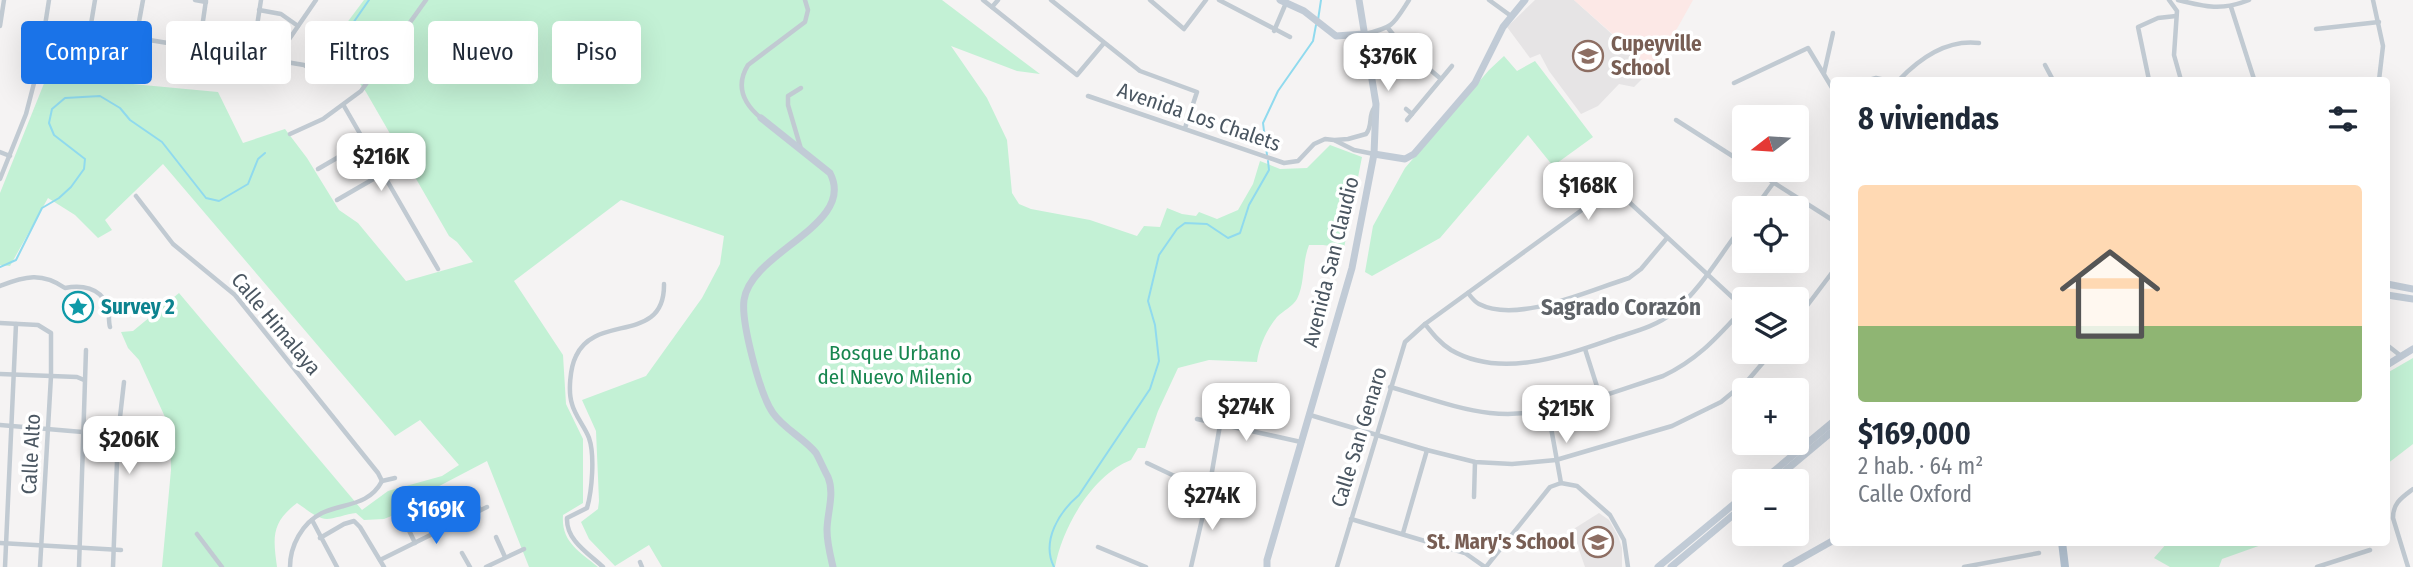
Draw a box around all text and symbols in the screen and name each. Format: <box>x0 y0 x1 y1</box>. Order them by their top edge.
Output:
chip: Comprar <box>21 21 152 84</box>
chip: Alquilar <box>166 21 291 84</box>
chip: Filtros <box>305 21 414 84</box>
chip: Nuevo <box>428 21 538 84</box>
chip: Piso <box>552 21 641 84</box>
place label: Cupeyville School <box>1611 31 1702 81</box>
pin: $376K <box>1339 34 1437 93</box>
school or university icon: Cupeyville School <box>1571 39 1605 73</box>
text: $376K <box>1360 42 1417 70</box>
street label: Avenida Los Chalets <box>1114 77 1284 157</box>
icon: filters <box>2324 100 2362 138</box>
text: 8 viviendas <box>1858 101 1999 137</box>
north arrow <box>1732 105 1810 182</box>
map controls <box>1732 105 1809 546</box>
pin: $216K <box>332 134 430 193</box>
text: $216K <box>353 142 409 170</box>
pin: $168K <box>1539 162 1637 222</box>
text: $168K <box>1559 171 1617 199</box>
street label: Avenida San Claudio <box>1297 174 1365 350</box>
button: locate <box>1732 196 1809 273</box>
icon: home <box>2047 231 2173 357</box>
street label: Calle Himalaya <box>226 267 326 381</box>
button: layers <box>1732 287 1809 364</box>
place icon: Survey 2 <box>61 290 95 324</box>
district label: Sagrado Corazón <box>1541 293 1701 321</box>
place label: Survey 2 <box>101 294 175 320</box>
park label: Bosque Urbano del Nuevo Milenio <box>818 340 972 390</box>
street label: Calle San Genaro <box>1325 364 1393 510</box>
button: + <box>1732 378 1809 455</box>
pin: $274K <box>1197 384 1295 443</box>
pin: $215K <box>1517 386 1615 445</box>
text: $274K <box>1218 392 1274 420</box>
text: $215K <box>1538 394 1594 422</box>
street label: Calle Alto <box>16 413 46 495</box>
pin: $206K <box>80 416 178 476</box>
text: $169,000 <box>1858 416 1971 452</box>
text: $206K <box>99 425 159 453</box>
text: 2 hab. · 64 m² <box>1858 452 1983 480</box>
button: − <box>1732 469 1809 546</box>
pin: $274K <box>1163 472 1261 532</box>
text: Calle Oxford <box>1858 480 1972 508</box>
text: $274K <box>1184 481 1240 509</box>
pin: $169K <box>387 486 485 546</box>
text: $169K <box>407 495 465 523</box>
school or university icon: St. Mary's School <box>1581 525 1615 559</box>
place label: St. Mary's School <box>1427 529 1575 555</box>

